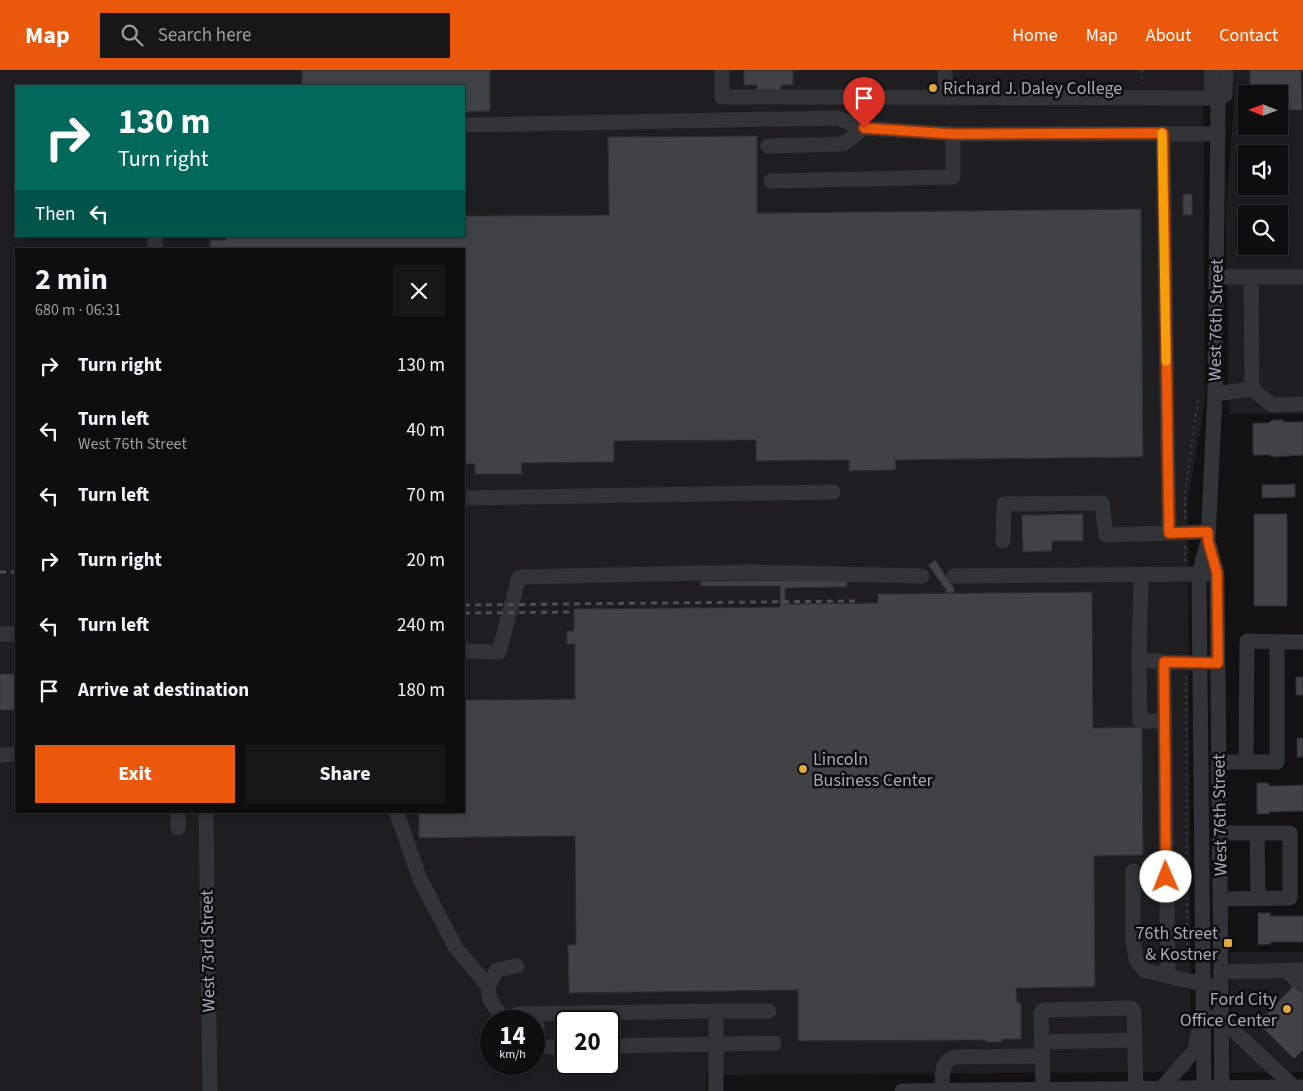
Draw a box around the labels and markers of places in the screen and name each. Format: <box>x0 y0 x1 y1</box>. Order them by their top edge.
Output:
place label: Richard J. Daley College <box>943 76 1122 101</box>
pin <box>843 77 885 128</box>
marker: Richard J. Daley College <box>927 82 939 94</box>
place label: Lincoln Business Center <box>813 747 934 793</box>
marker: Lincoln Business Center <box>797 763 809 775</box>
place label: 76th Street & Kostner <box>1136 921 1219 967</box>
marker: 76th Street & Kostner <box>1222 937 1234 949</box>
place label: Ford City Office Center <box>1180 987 1278 1033</box>
marker: Ford City Office Center <box>1281 1003 1293 1015</box>

